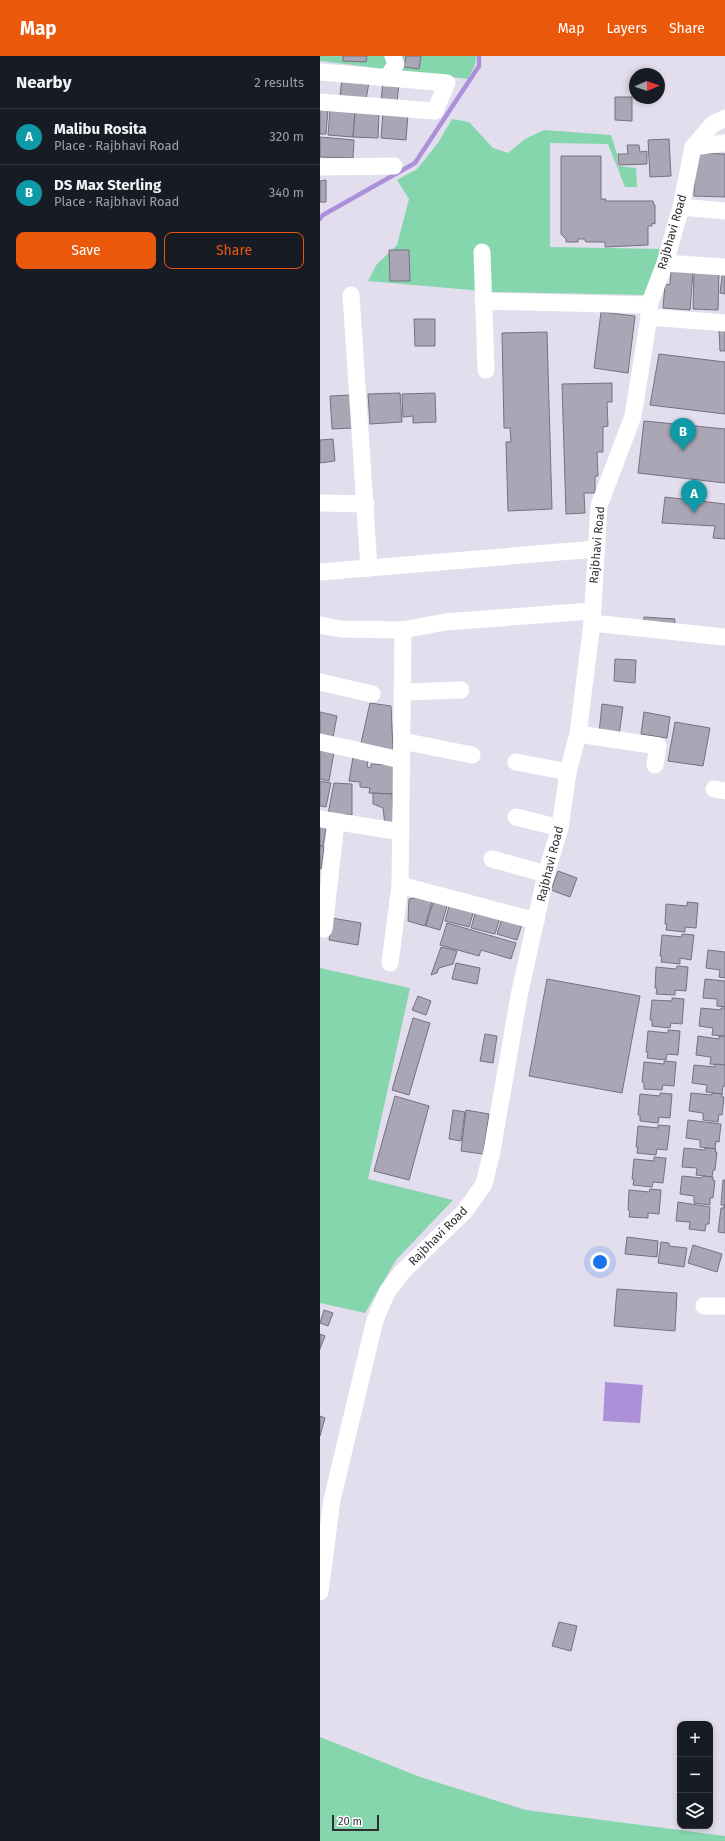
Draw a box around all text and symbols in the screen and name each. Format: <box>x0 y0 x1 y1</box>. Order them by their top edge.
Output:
text: Map <box>20 17 57 40</box>
text: Map <box>558 20 584 37</box>
text: Layers <box>606 20 647 37</box>
text: Share <box>669 20 705 37</box>
north arrow <box>629 68 665 104</box>
text: Nearby <box>16 72 71 93</box>
text: 2 results <box>254 75 304 90</box>
text: Malibu Rosita <box>54 120 147 138</box>
text: A <box>25 129 33 144</box>
text: 320 m <box>269 129 304 144</box>
text: Place · Rajbhavi Road <box>54 138 179 153</box>
text: DS Max Sterling <box>54 176 161 194</box>
text: B <box>25 185 33 200</box>
text: 340 m <box>269 185 304 200</box>
street label: Rajbhavi Road <box>655 193 689 271</box>
text: Place · Rajbhavi Road <box>54 194 179 209</box>
button: Save <box>16 232 156 269</box>
button: Share <box>164 232 304 269</box>
pin: B <box>670 418 696 451</box>
pin: A <box>681 480 707 513</box>
street label: Rajbhavi Road <box>587 506 607 584</box>
street label: Rajbhavi Road <box>534 825 566 903</box>
street label: Rajbhavi Road <box>406 1204 470 1268</box>
your location <box>590 1252 610 1272</box>
map controls <box>677 1721 713 1829</box>
button: + <box>677 1721 713 1757</box>
button: − <box>677 1757 713 1793</box>
button: layers <box>677 1793 713 1829</box>
scale bar <box>332 1813 379 1832</box>
text: 20 m <box>338 1815 362 1828</box>

